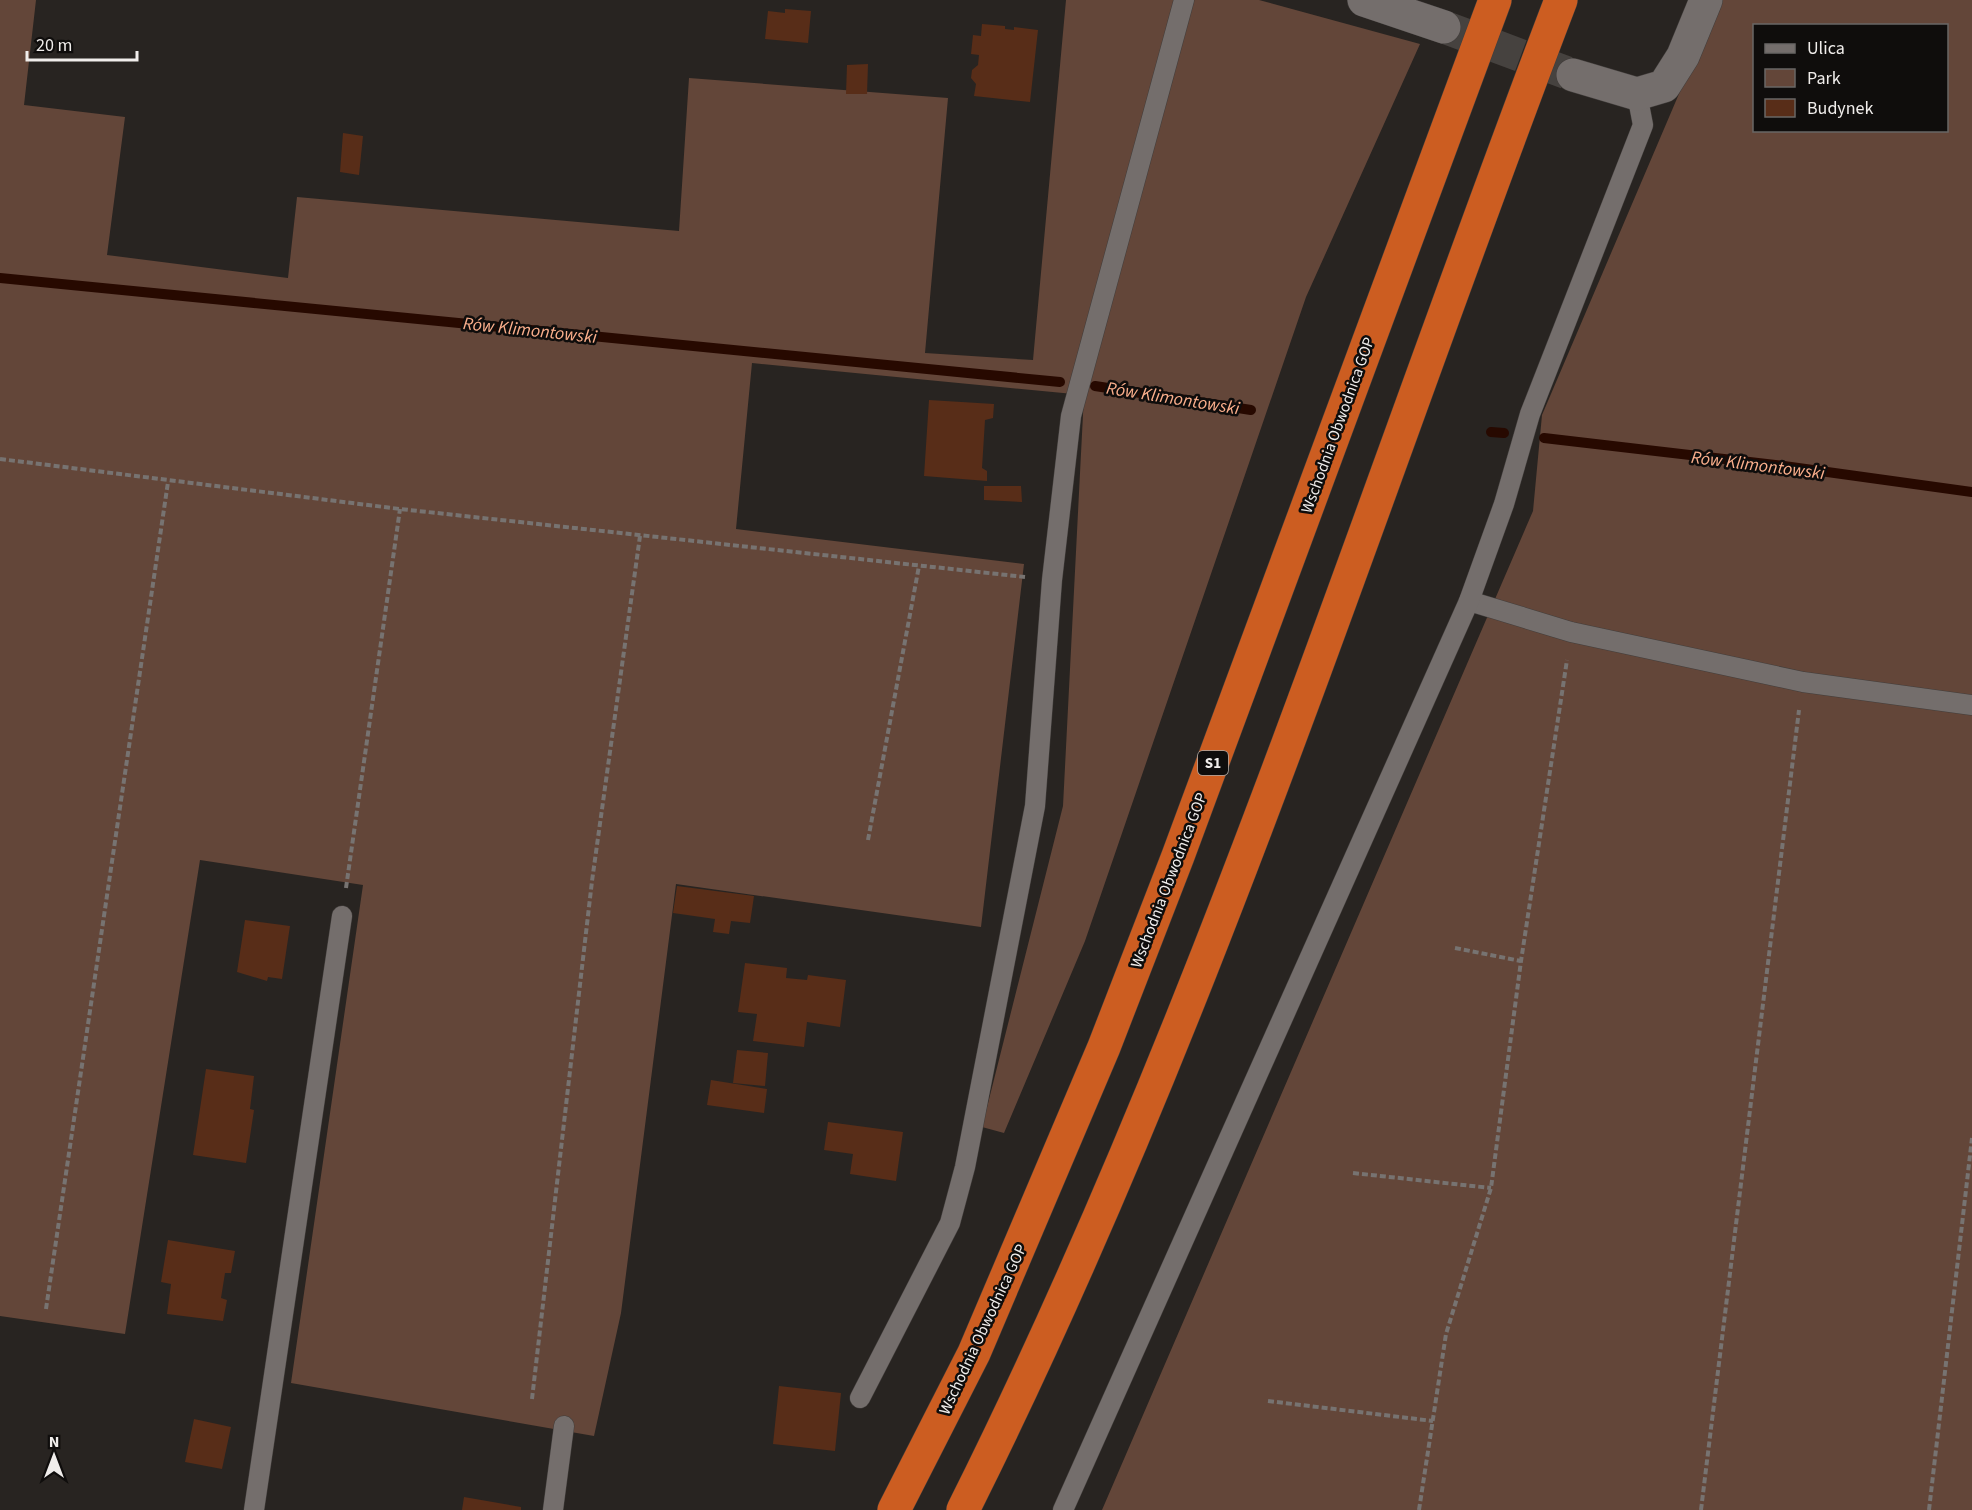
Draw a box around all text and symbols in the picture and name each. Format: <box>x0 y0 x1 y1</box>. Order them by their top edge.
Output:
scale bar <box>27 24 136 62</box>
legend <box>1753 24 1948 132</box>
text: 20 m <box>36 33 72 58</box>
text: Ulica <box>1807 36 1845 61</box>
text: Park <box>1807 66 1841 91</box>
text: Budynek <box>1807 96 1874 121</box>
water label: Rów Klimontowski <box>462 311 599 350</box>
street label: Wschodnia Obwodnica GOP <box>1296 334 1380 516</box>
water label: Rów Klimontowski <box>1104 376 1242 421</box>
water label: Rów Klimontowski <box>1690 445 1827 486</box>
road number: S1 <box>1198 751 1228 775</box>
street label: Wschodnia Obwodnica GOP <box>1125 790 1213 971</box>
street label: Wschodnia Obwodnica GOP <box>934 1241 1032 1418</box>
north arrow <box>24 1426 84 1486</box>
text: N <box>49 1431 59 1453</box>

